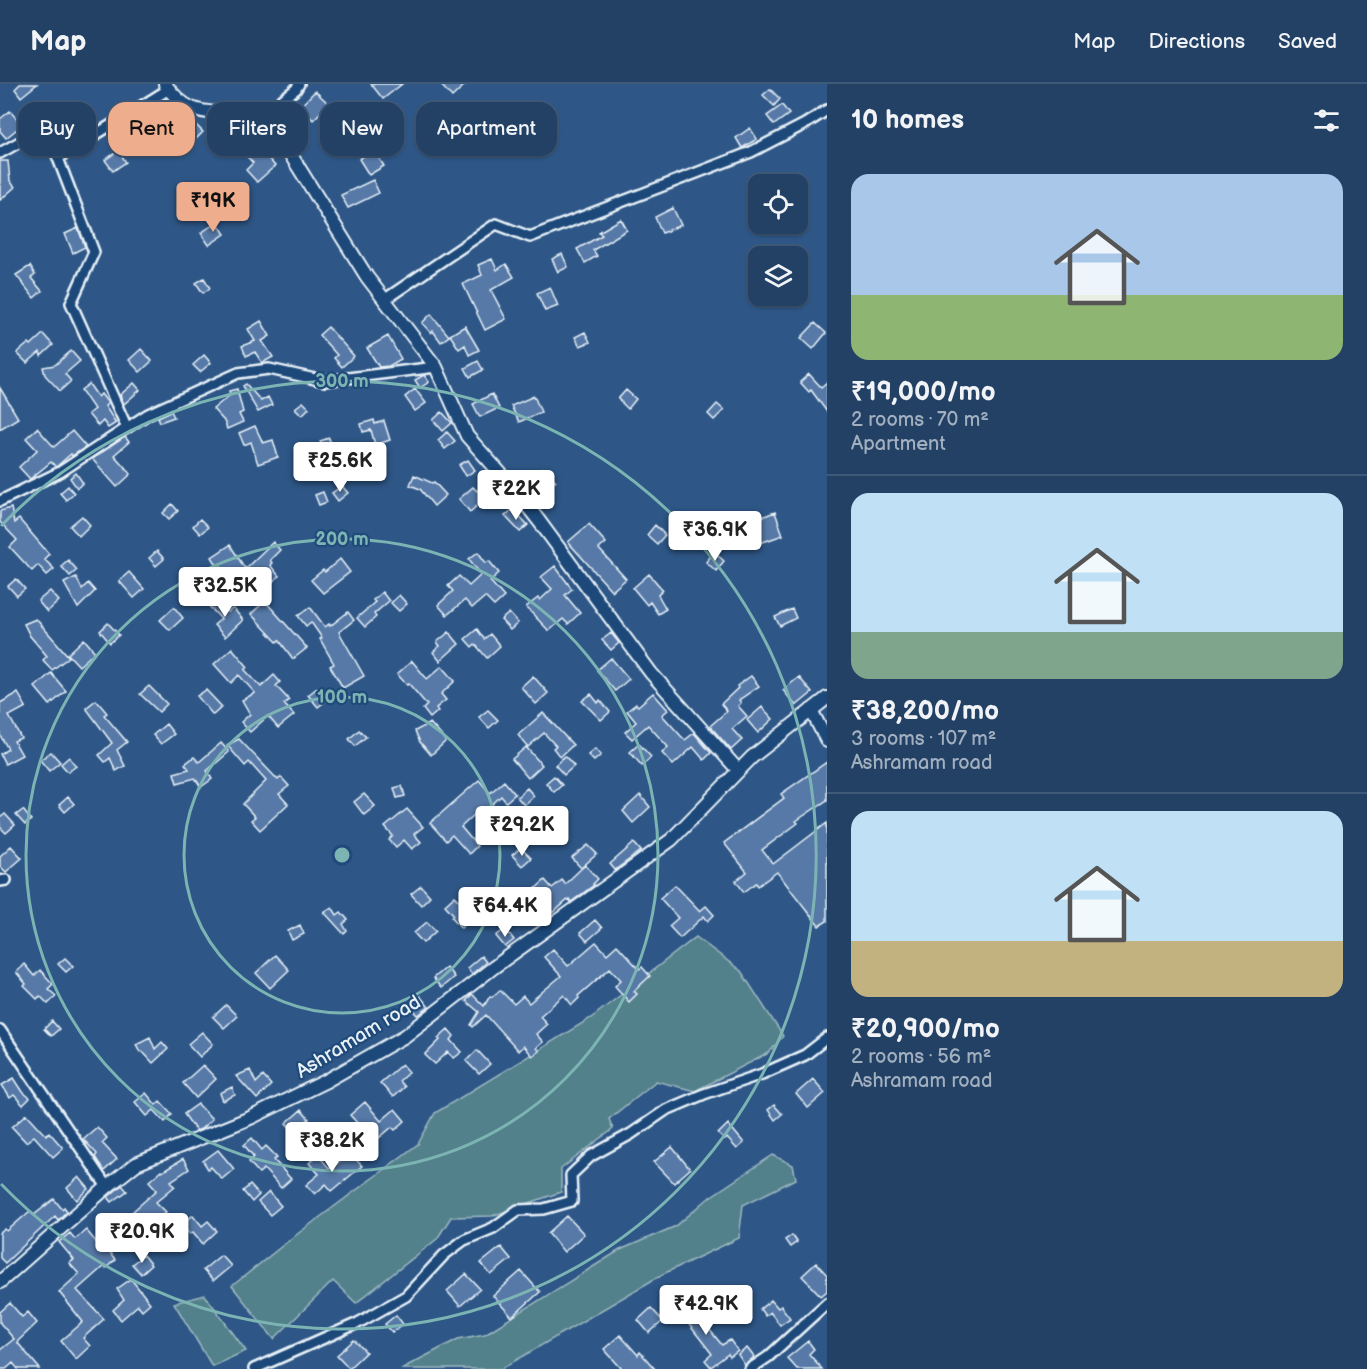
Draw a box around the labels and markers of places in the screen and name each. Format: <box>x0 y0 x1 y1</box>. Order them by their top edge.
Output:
pin: ₹19K <box>177 182 249 233</box>
pin: ₹25.6K <box>291 442 389 493</box>
pin: ₹22K <box>480 470 552 521</box>
pin: ₹36.9K <box>666 511 764 562</box>
pin: ₹32.5K <box>176 567 274 618</box>
pin: ₹29.2K <box>473 806 571 857</box>
centre of rings <box>332 845 352 865</box>
pin: ₹64.4K <box>456 887 554 938</box>
pin: ₹38.2K <box>283 1122 381 1173</box>
pin: ₹20.9K <box>93 1213 191 1264</box>
pin: ₹42.9K <box>657 1285 755 1336</box>

